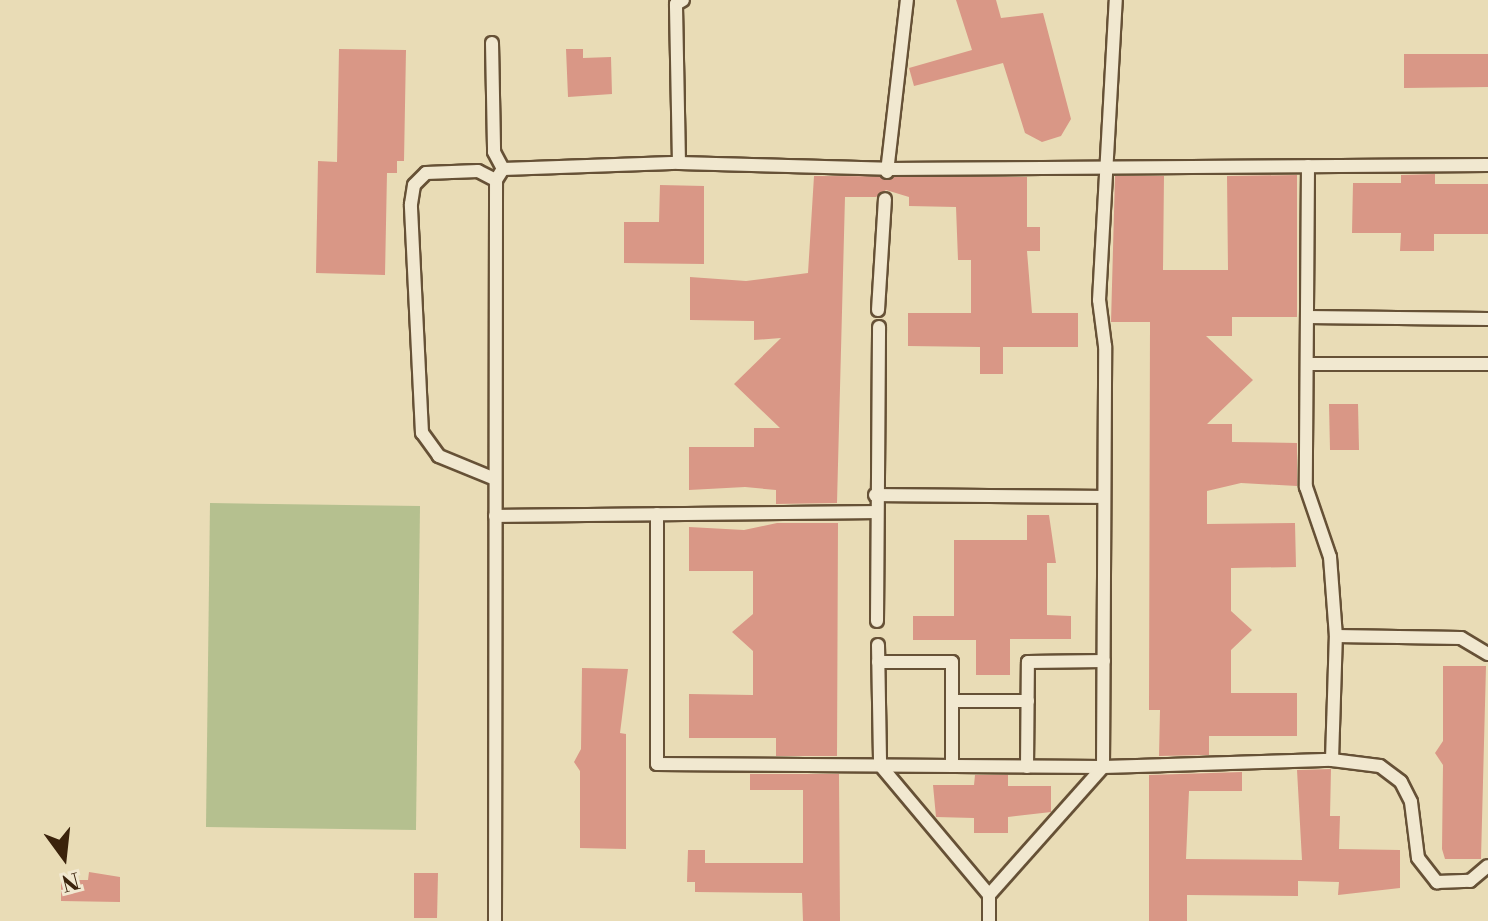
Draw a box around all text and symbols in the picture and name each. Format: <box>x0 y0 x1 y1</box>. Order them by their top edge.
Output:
north arrow <box>24 817 104 897</box>
text: N <box>58 865 82 896</box>

